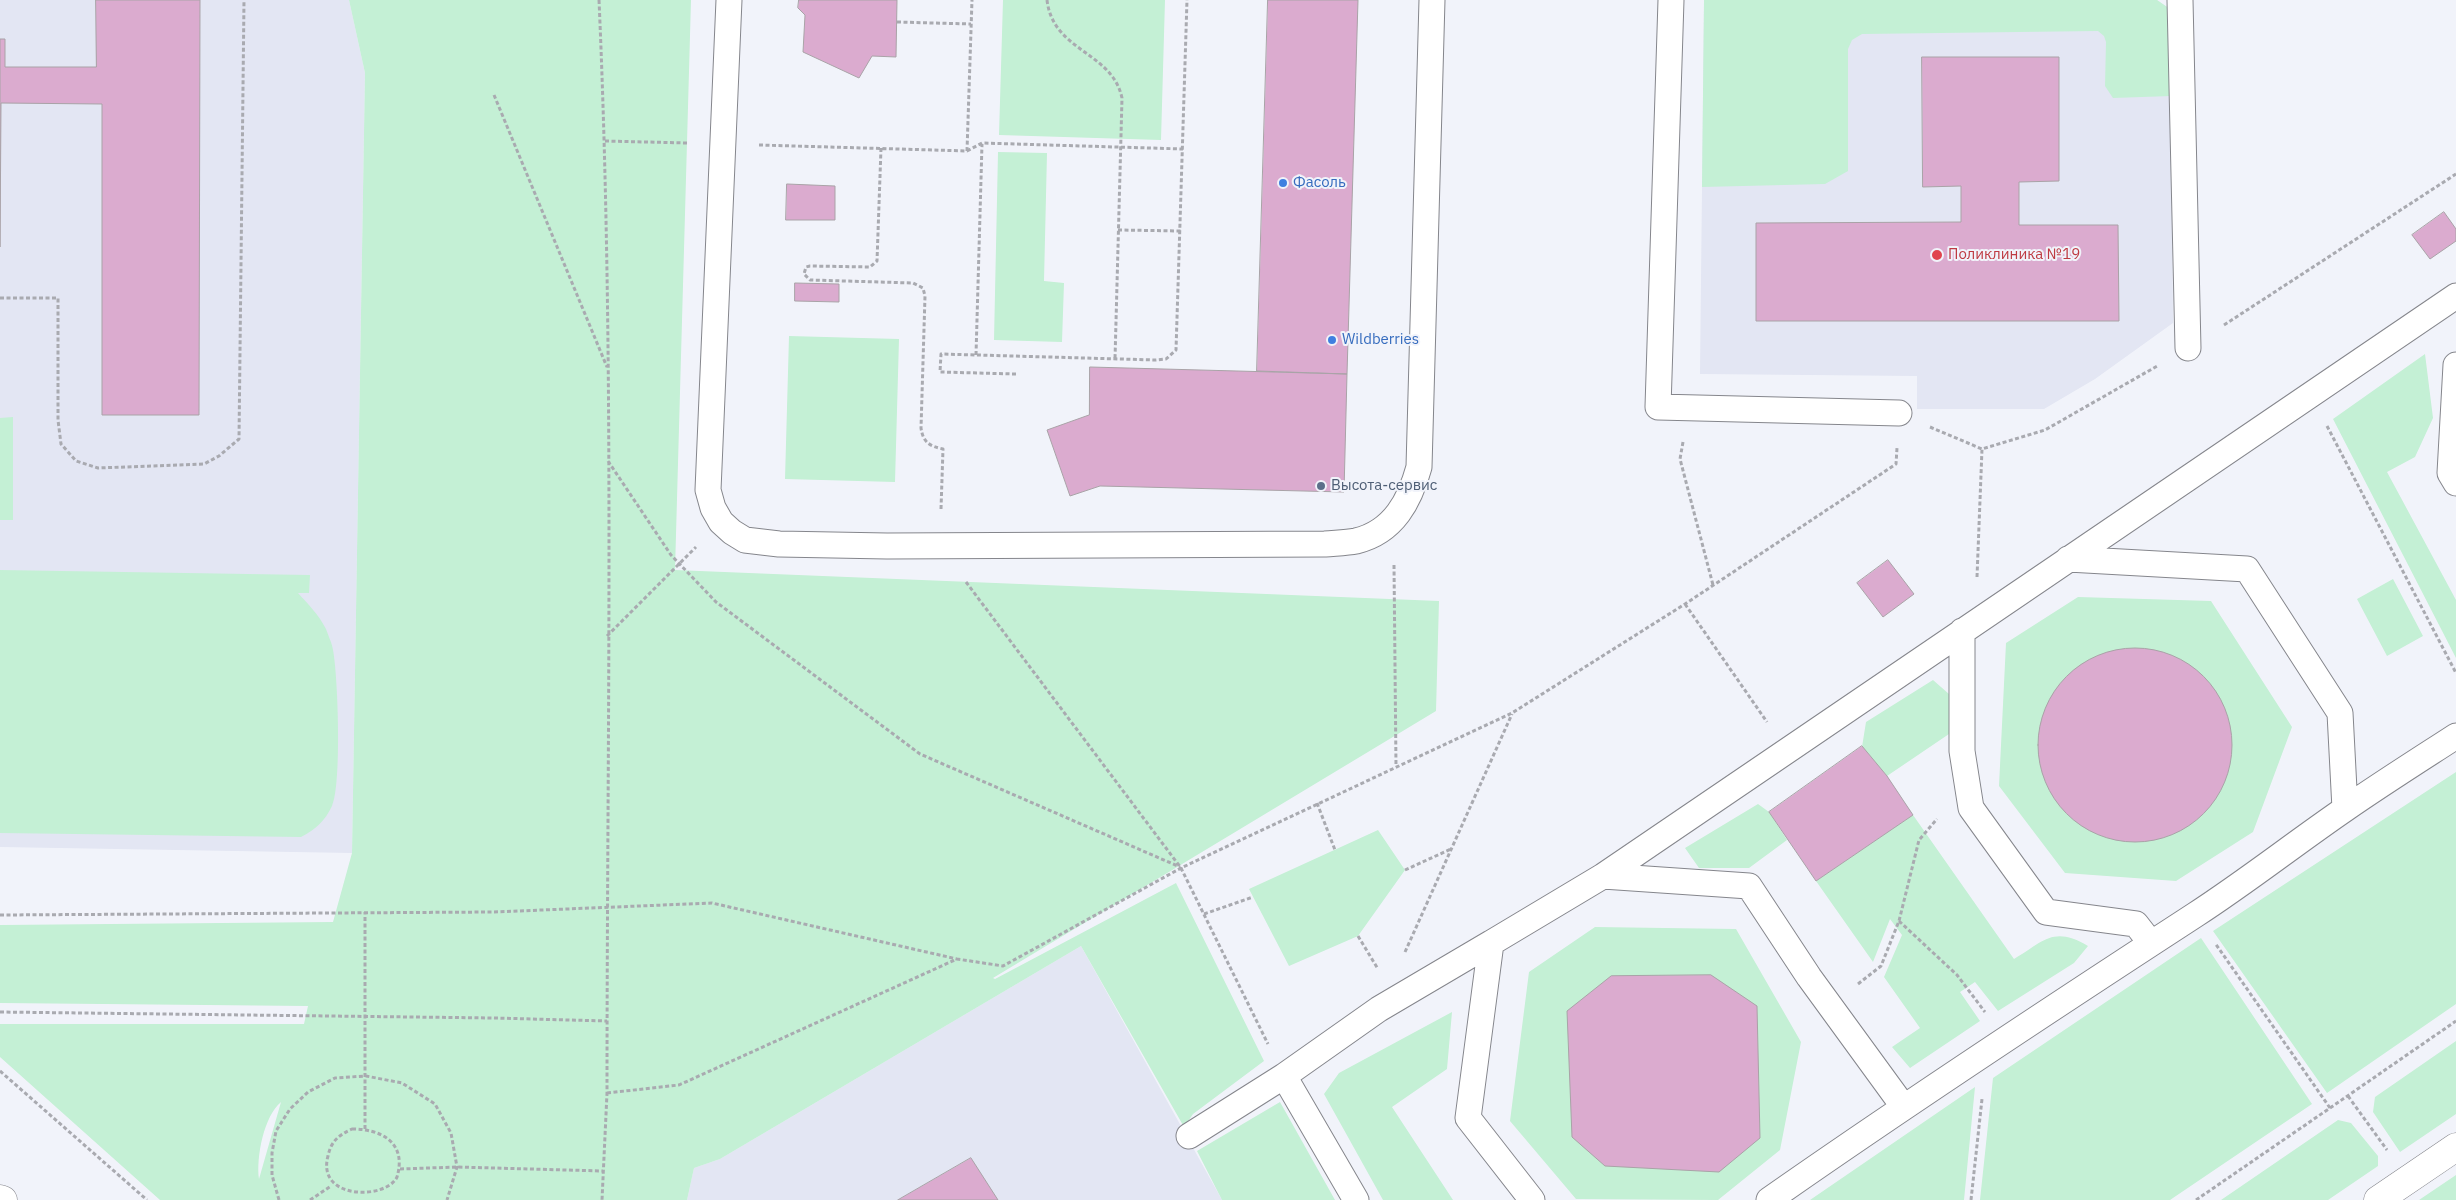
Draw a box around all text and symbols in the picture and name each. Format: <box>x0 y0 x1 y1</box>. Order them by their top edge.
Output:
place label: Фасоль <box>1293 174 1346 192</box>
marker: Фасоль <box>1277 177 1289 189</box>
place label: Поликлиника №19 <box>1948 246 2080 264</box>
marker: Поликлиника №19 <box>1930 248 1944 262</box>
place label: Wildberries <box>1342 331 1419 349</box>
marker: Wildberries <box>1326 334 1338 346</box>
place label: Высота-сервис <box>1331 477 1437 495</box>
marker: Высота-сервис <box>1315 480 1327 492</box>

